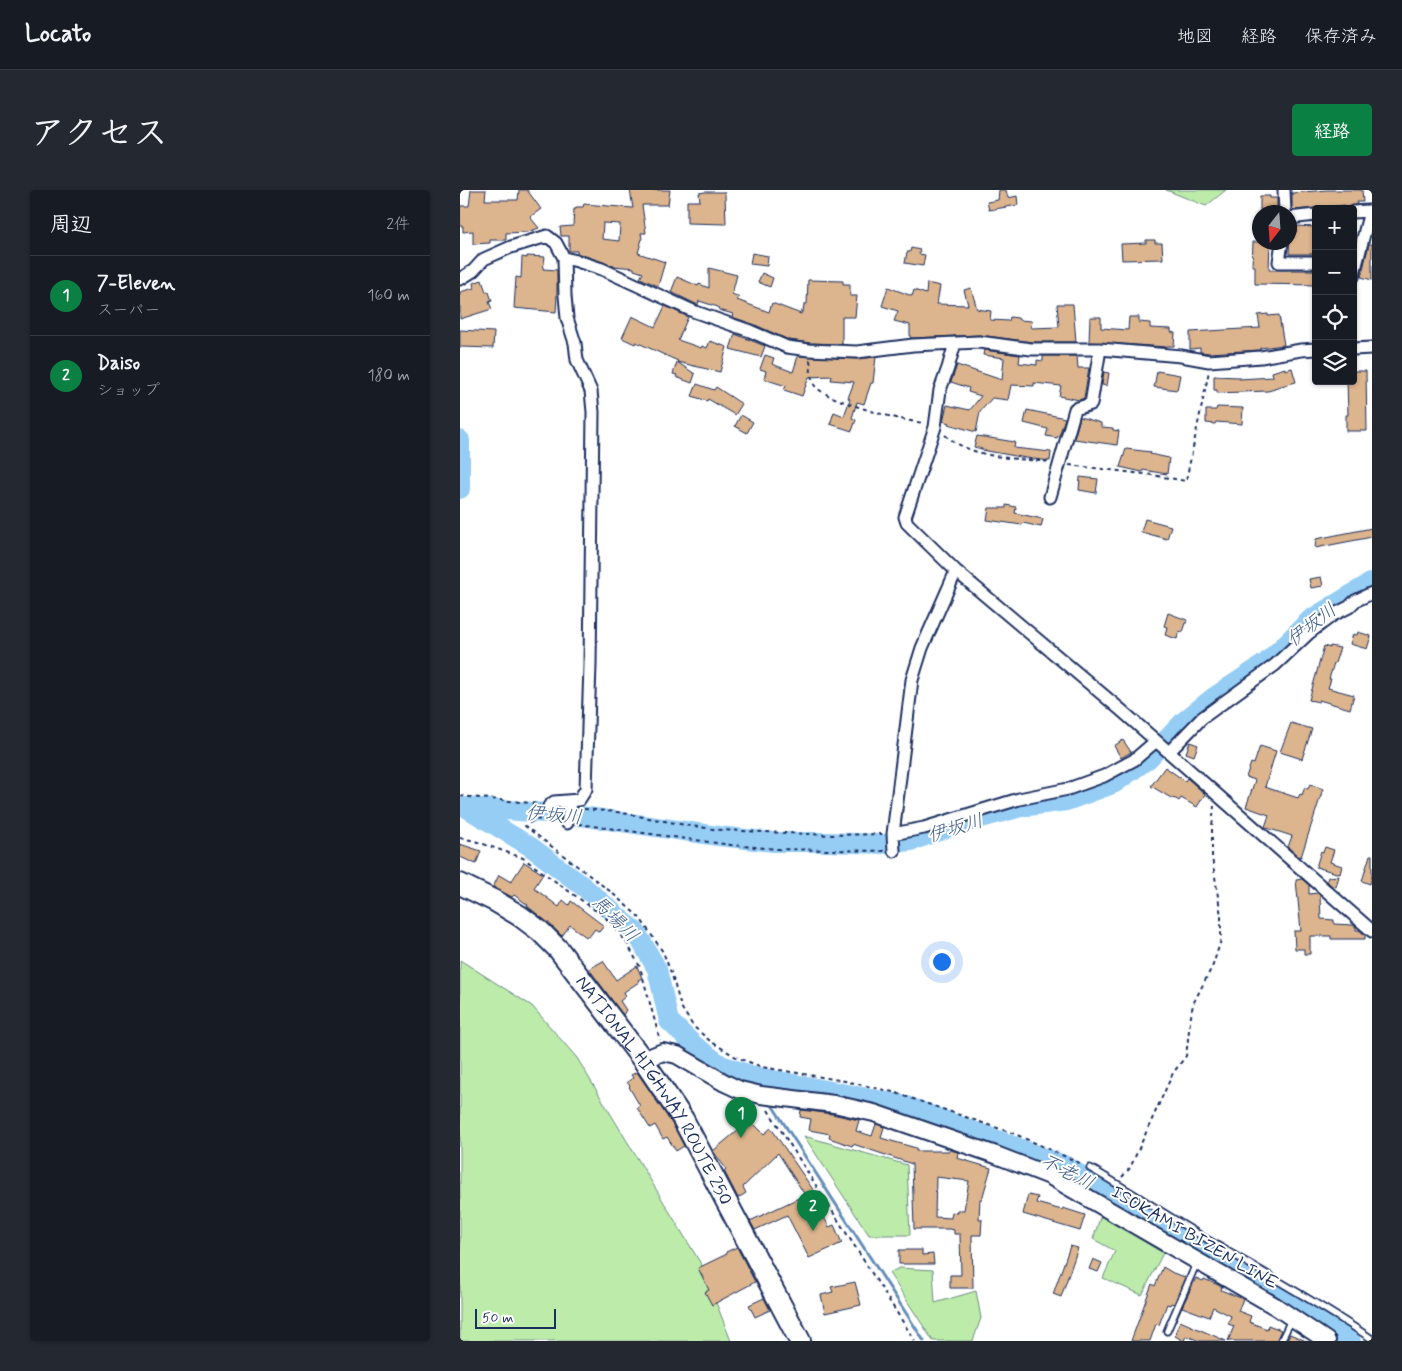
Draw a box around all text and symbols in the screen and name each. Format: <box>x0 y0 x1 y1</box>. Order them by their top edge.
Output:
text: Locato <box>25 19 91 50</box>
text: 地図 <box>1177 25 1213 49</box>
text: 経路 <box>1241 25 1277 49</box>
text: 保存済み <box>1305 25 1377 49</box>
button: 経路 <box>1292 104 1372 156</box>
text: アクセス <box>30 111 168 157</box>
north arrow <box>1252 205 1297 250</box>
map controls <box>1312 205 1357 385</box>
button: + <box>1312 205 1357 250</box>
text: 周辺 <box>50 211 92 239</box>
text: 2件 <box>386 214 410 235</box>
button: − <box>1312 250 1357 295</box>
text: 7-Eleven <box>97 271 175 296</box>
text: 1 <box>62 285 70 306</box>
text: 160 m <box>367 285 410 306</box>
button: locate <box>1312 295 1357 340</box>
text: スーパー <box>97 300 160 321</box>
button: layers <box>1312 340 1357 385</box>
text: Daiso <box>97 351 140 376</box>
text: 2 <box>62 365 70 386</box>
text: 180 m <box>367 365 410 386</box>
text: ショップ <box>97 380 160 401</box>
water label: 伊坂川 <box>1282 598 1342 653</box>
water label: 伊坂川 <box>524 801 583 830</box>
water label: 伊坂川 <box>925 808 986 849</box>
water label: 馬場川 <box>586 890 644 948</box>
your location <box>929 949 955 975</box>
street label: NATIONAL HIGHWAY ROUTE 250 <box>570 971 737 1210</box>
pin: 1 <box>725 1097 757 1138</box>
water label: 不老川 <box>1036 1148 1098 1196</box>
street label: ISOKAMI BIZEN LINE <box>1107 1180 1282 1296</box>
pin: 2 <box>797 1190 829 1231</box>
scale bar <box>475 1306 556 1329</box>
text: 50 m <box>482 1309 513 1327</box>

